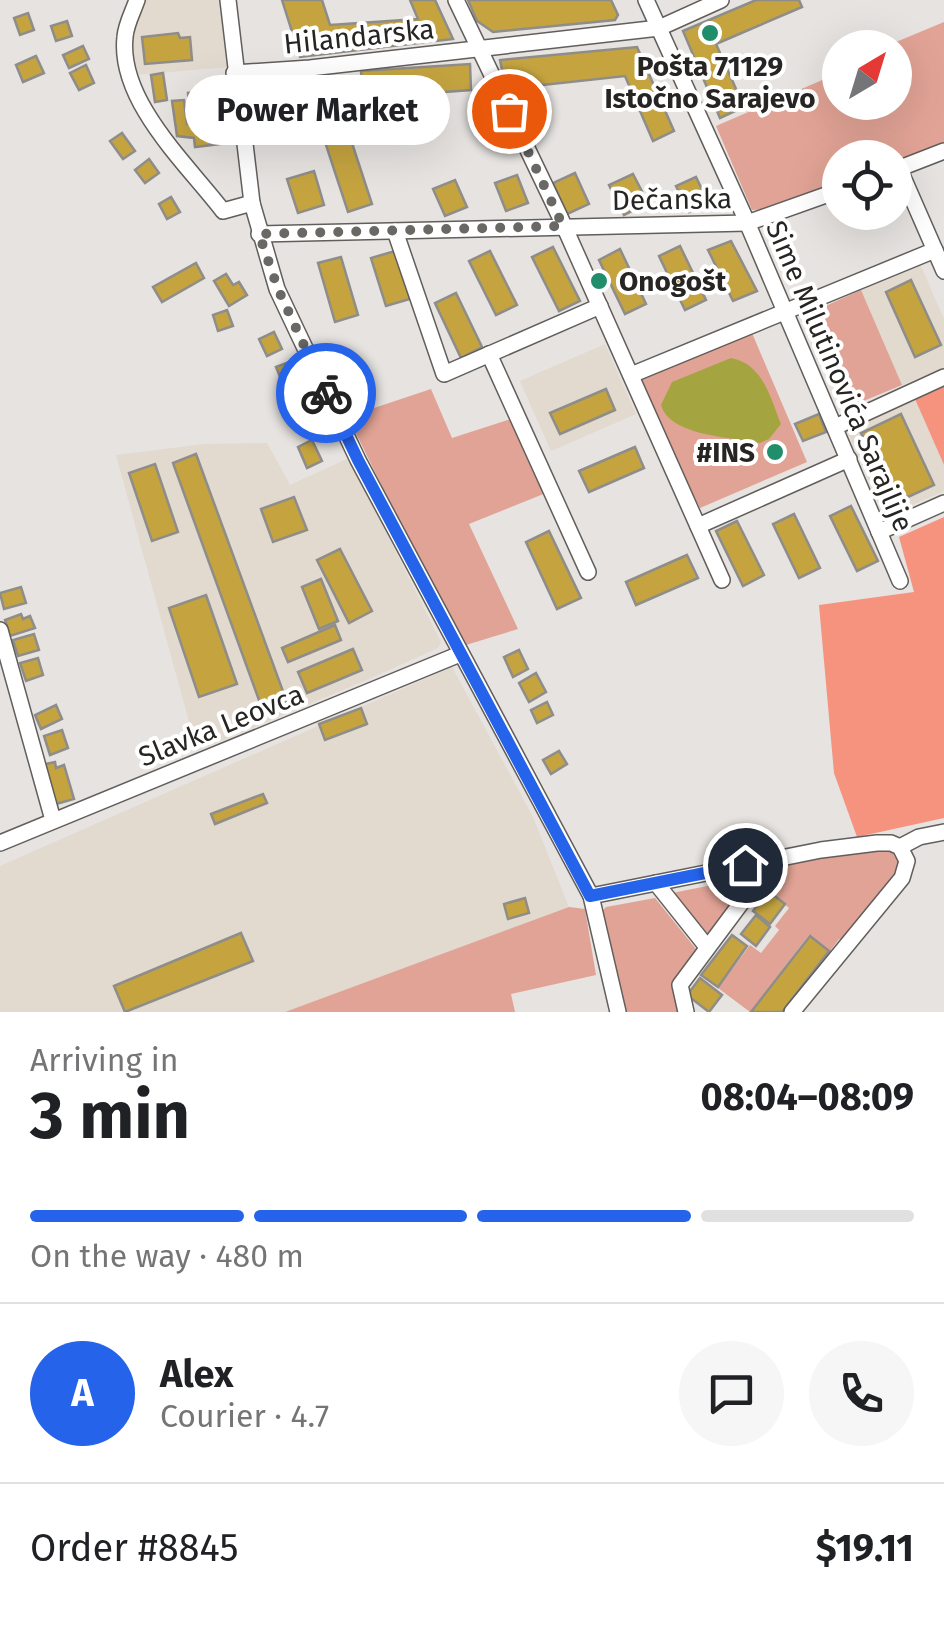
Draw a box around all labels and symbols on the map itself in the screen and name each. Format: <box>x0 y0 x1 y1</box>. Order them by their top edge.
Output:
street label: Hilandarska <box>282 12 436 61</box>
marker: Pošta 71129 Istočno Sarajevo <box>699 22 721 44</box>
north arrow <box>822 30 912 120</box>
place label: Pošta 71129 Istočno Sarajevo <box>604 50 816 115</box>
pin <box>467 69 552 154</box>
callout: Power Market <box>184 76 449 146</box>
street label: Dečanska <box>612 182 732 217</box>
street label: Sime Milutinovića Sarajlije <box>759 216 920 537</box>
place label: Onogošt <box>619 265 728 298</box>
marker: Onogošt <box>588 270 610 292</box>
courier <box>276 343 376 443</box>
place label: #INS <box>697 436 755 469</box>
marker: #INS <box>764 441 786 463</box>
street label: Slavka Leovca <box>134 677 309 774</box>
pin <box>703 823 788 908</box>

